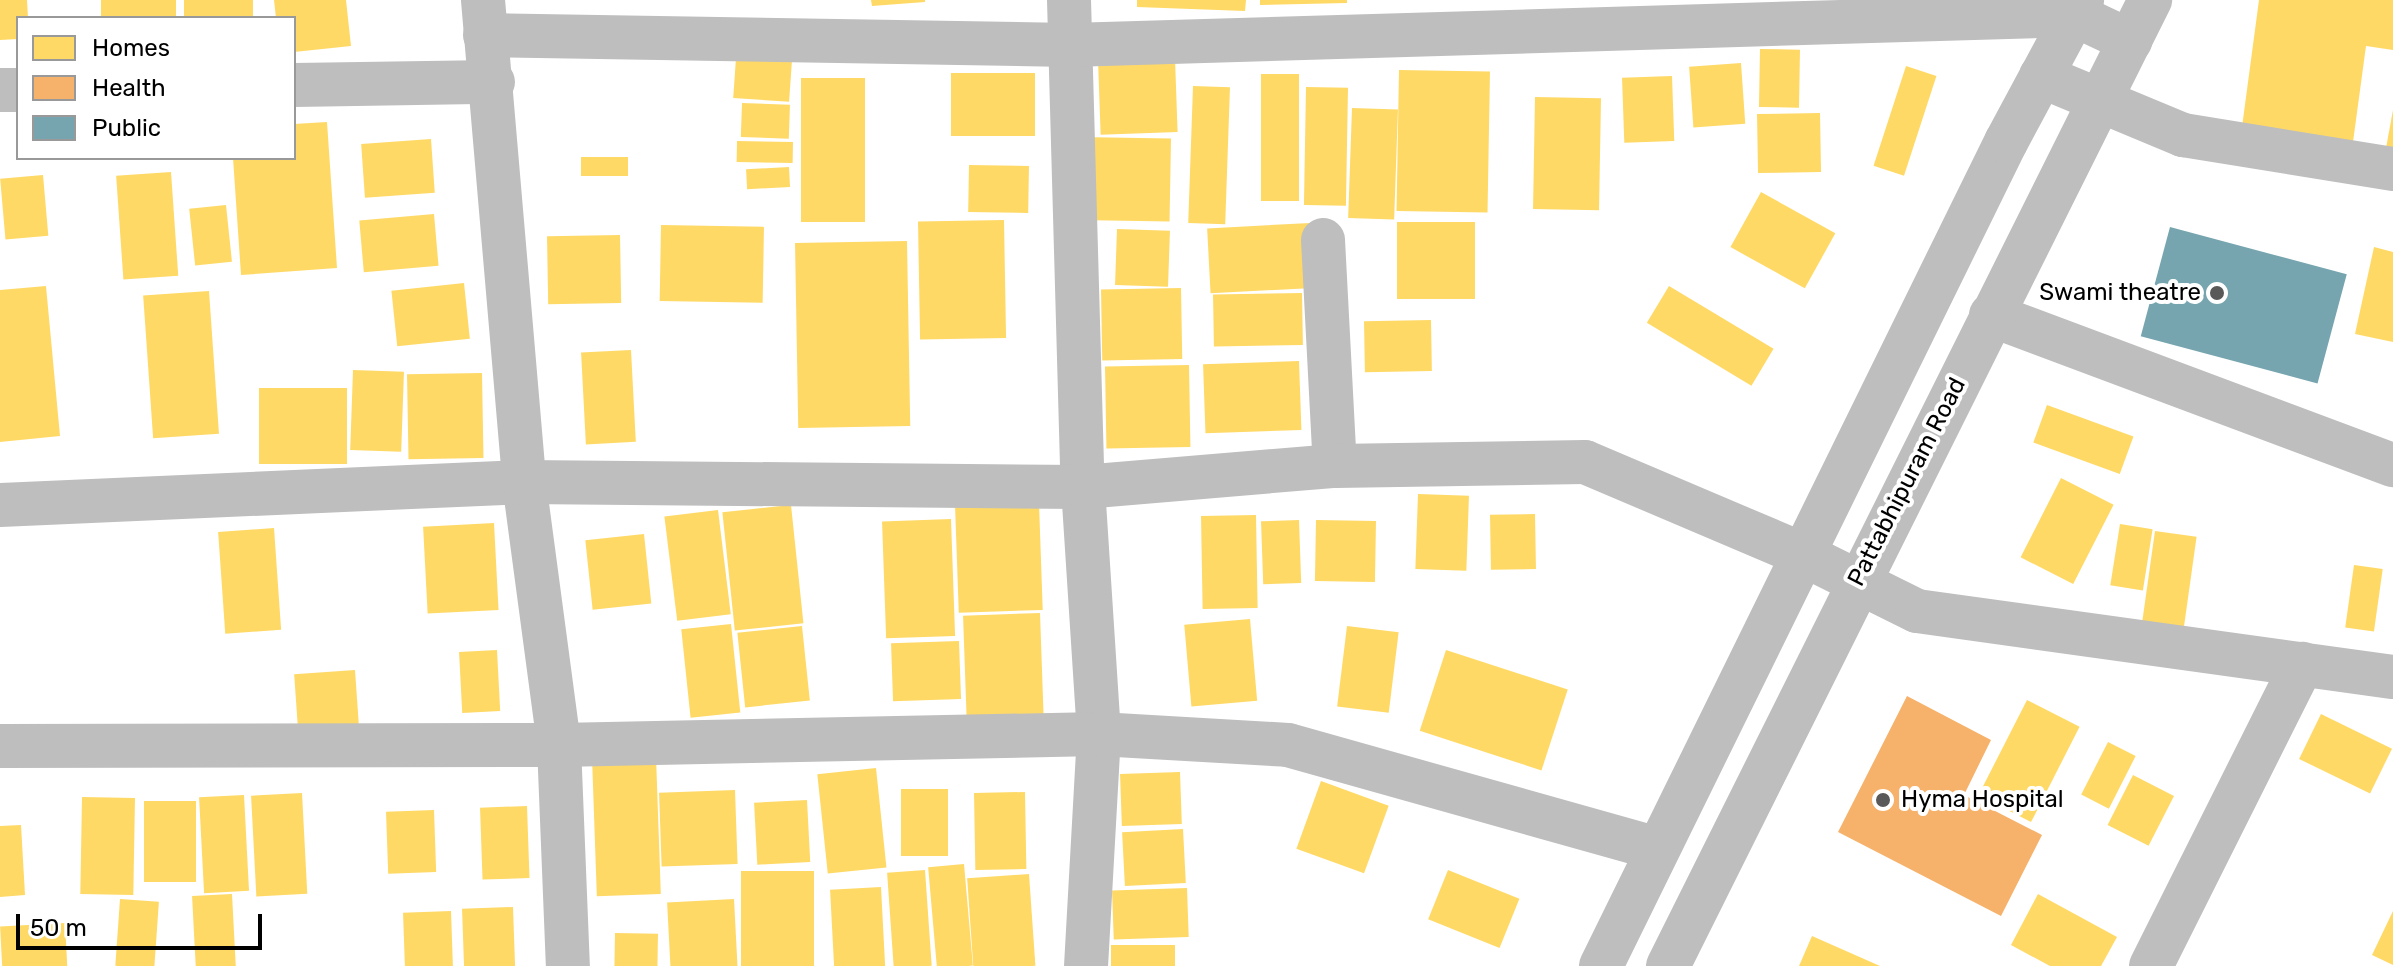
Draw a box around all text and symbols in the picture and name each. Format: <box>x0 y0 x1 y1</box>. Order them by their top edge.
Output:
legend <box>16 16 296 160</box>
text: Homes <box>92 34 170 62</box>
text: Health <box>92 74 166 102</box>
text: Public <box>92 114 161 142</box>
place label: Swami theatre <box>2039 279 2201 307</box>
marker: Swami theatre <box>2208 284 2226 302</box>
street label: Pattabhipuram Road <box>1842 373 1972 591</box>
place label: Hyma Hospital <box>1901 786 2064 814</box>
marker: Hyma Hospital <box>1872 789 1894 811</box>
scale bar <box>20 898 266 948</box>
text: 50 m <box>30 914 87 942</box>

